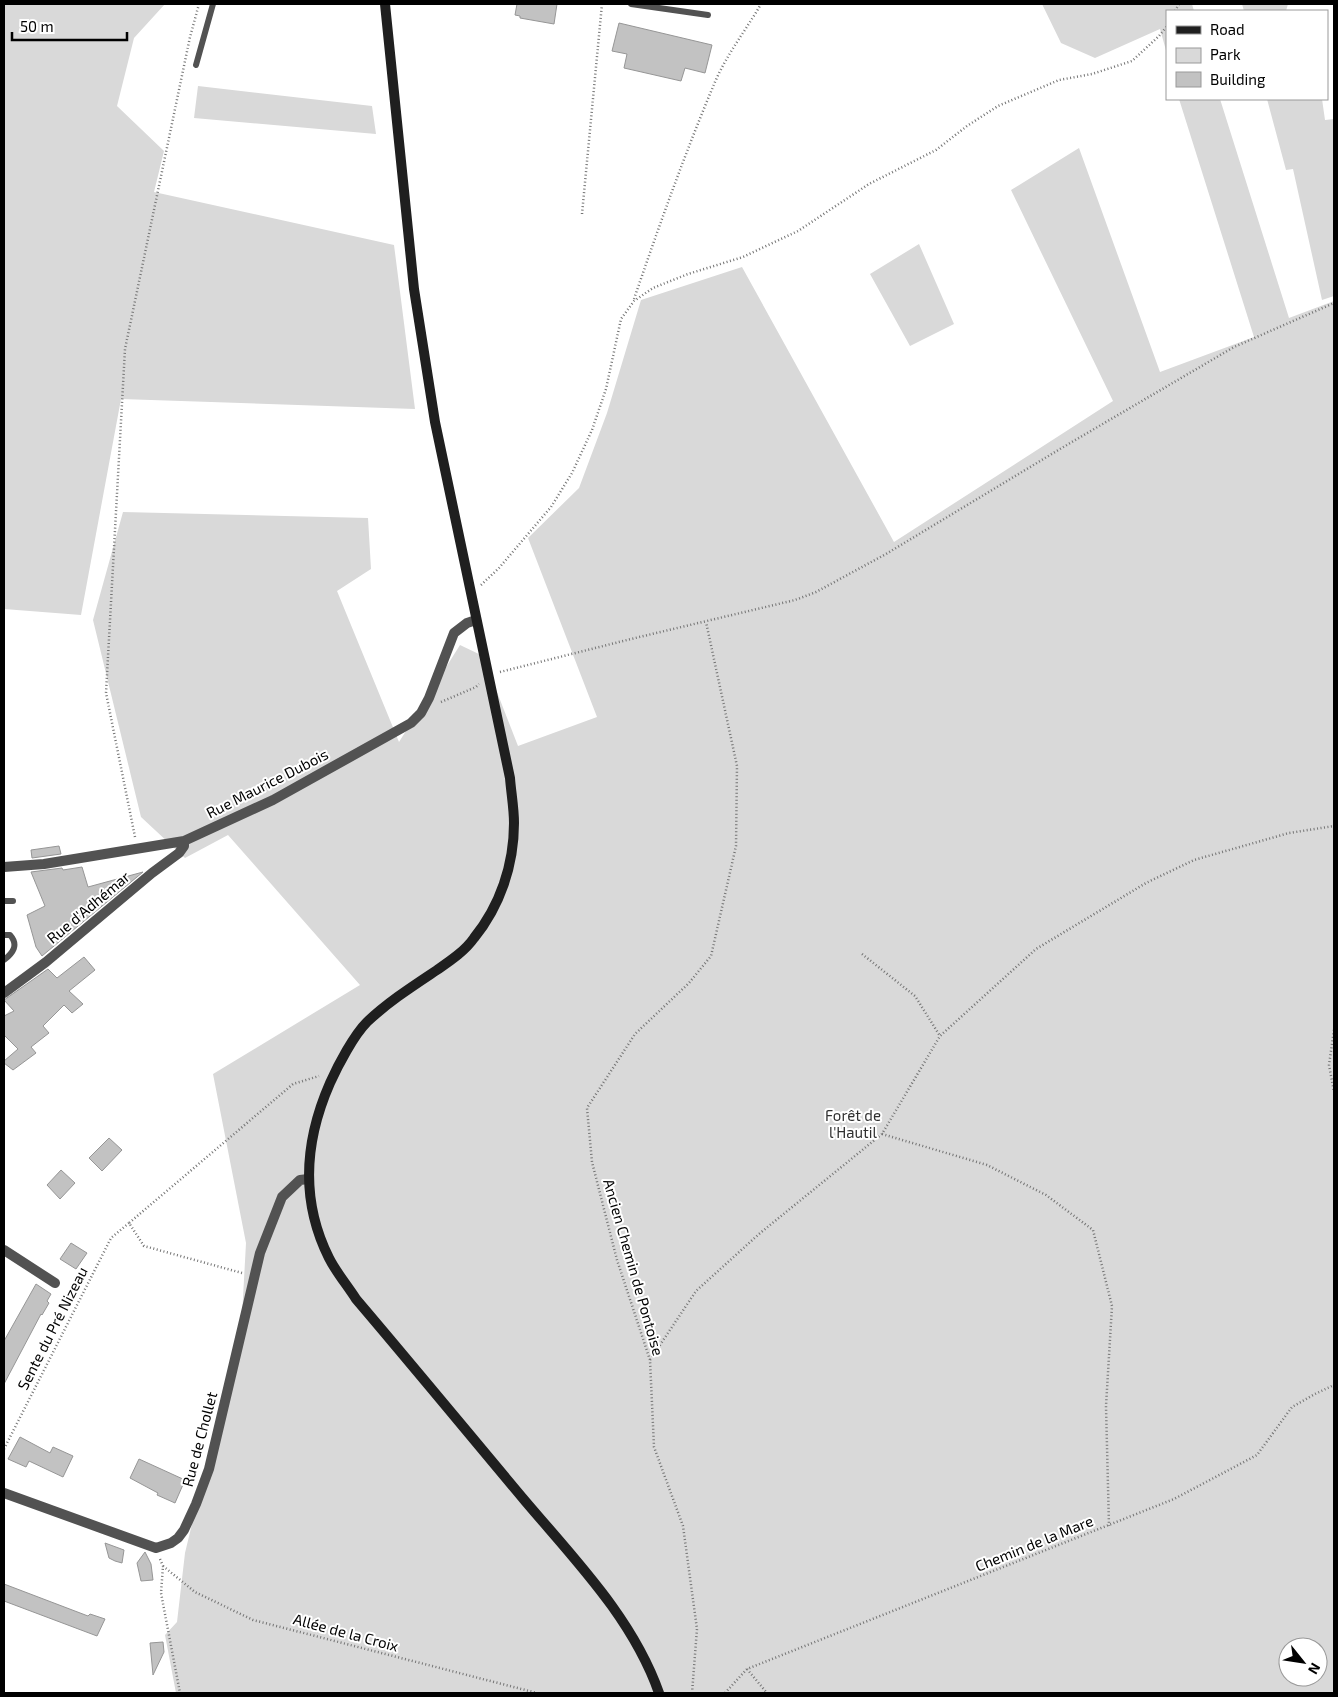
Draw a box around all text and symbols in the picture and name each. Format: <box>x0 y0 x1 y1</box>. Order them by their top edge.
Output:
scale bar <box>12 10 128 42</box>
legend <box>1166 10 1328 100</box>
text: 50 m <box>20 17 54 35</box>
text: Road <box>1210 20 1245 38</box>
text: Park <box>1210 45 1241 63</box>
text: Building <box>1210 70 1266 88</box>
street label: Rue Maurice Dubois <box>203 744 331 822</box>
street label: Rue d'Adhémar <box>43 867 133 947</box>
park label: Forêt de l'Hautil <box>825 1106 881 1141</box>
street label: Ancien Chemin de Pontoise <box>600 1177 668 1357</box>
street label: Sente du Pré Nizeau <box>13 1263 91 1393</box>
street label: Rue de Chollet <box>178 1389 220 1489</box>
street label: Chemin de la Mare <box>972 1511 1096 1575</box>
street label: Allée de la Croix <box>291 1609 401 1655</box>
north arrow <box>1278 1637 1328 1687</box>
text: N <box>1305 1660 1325 1677</box>

